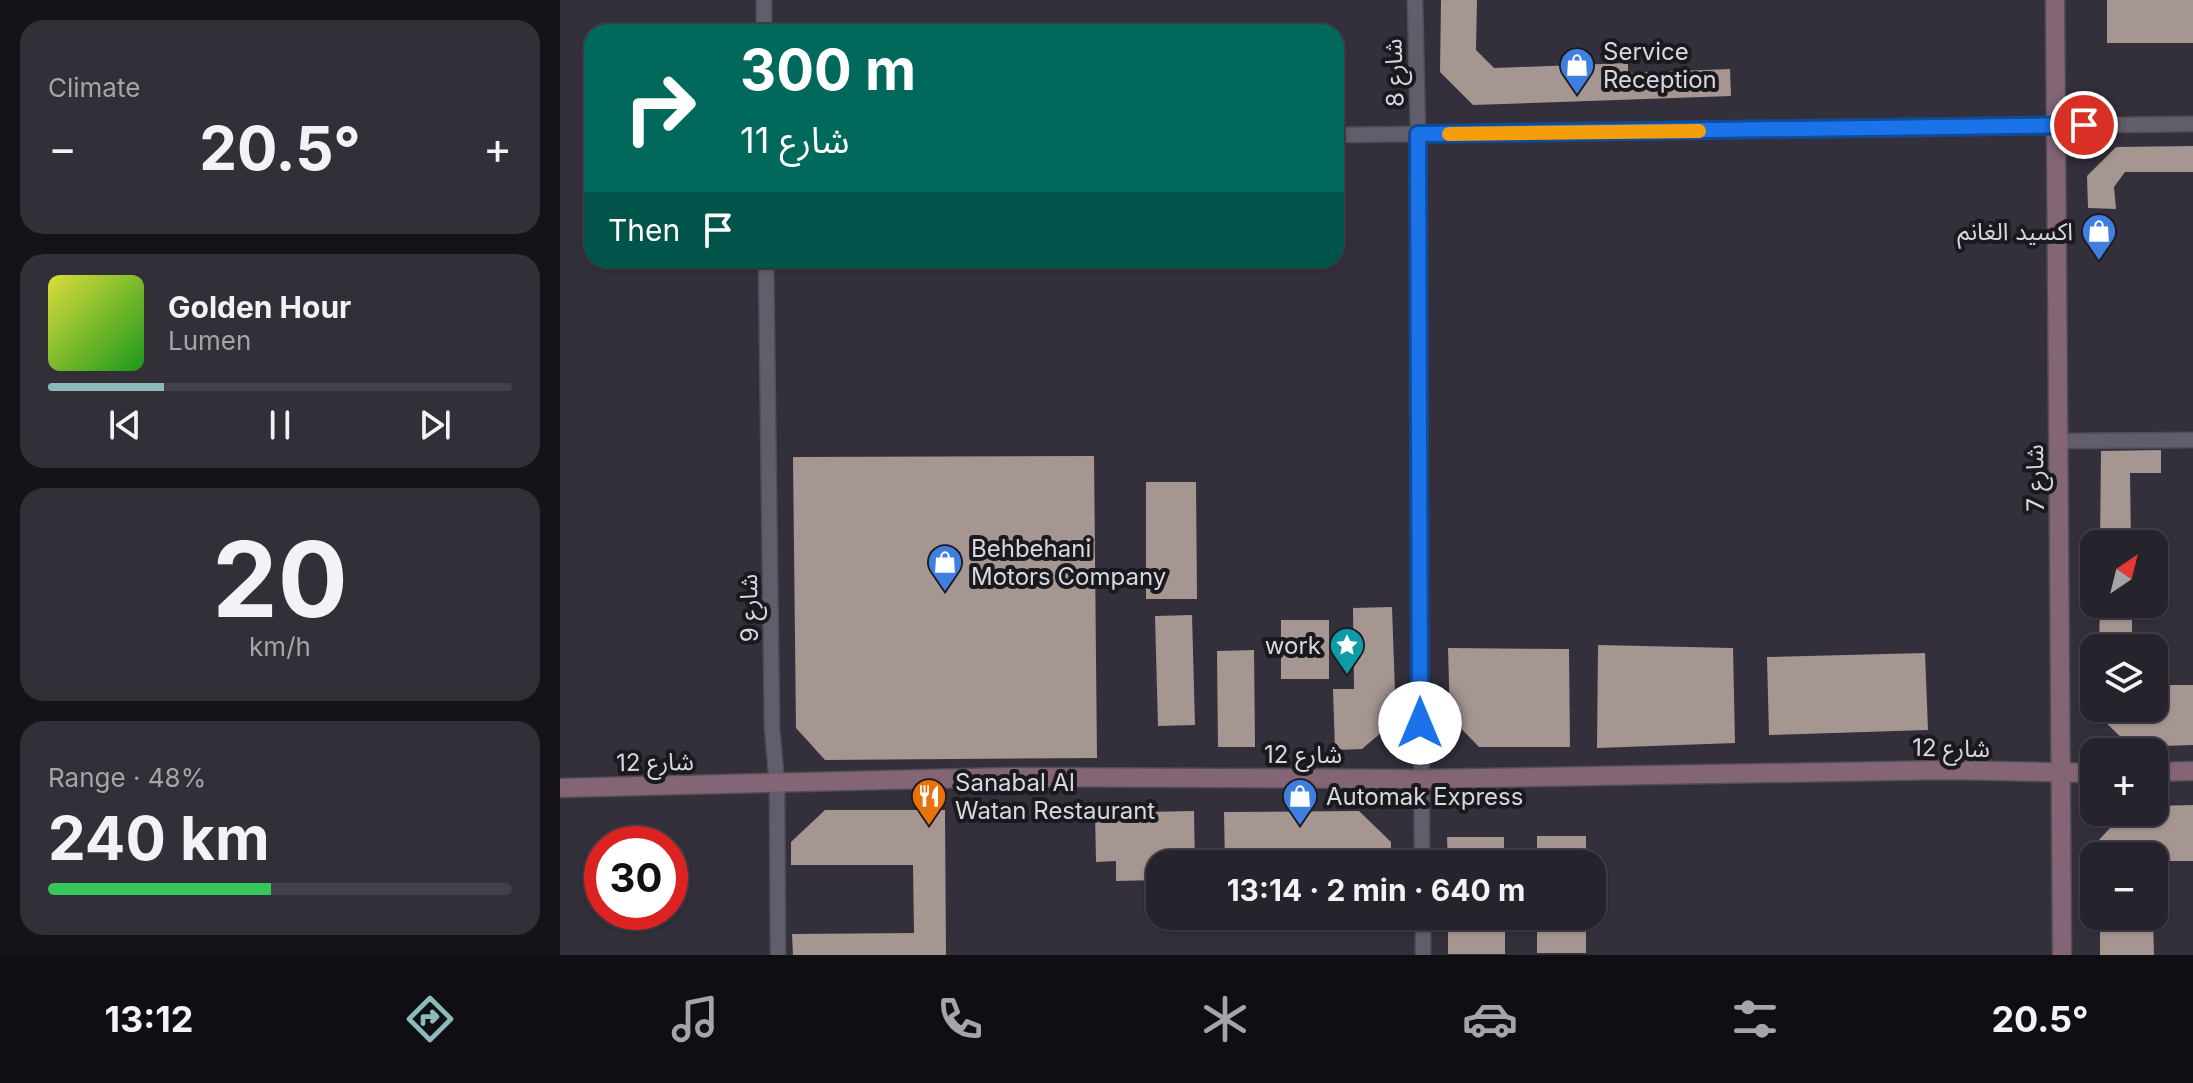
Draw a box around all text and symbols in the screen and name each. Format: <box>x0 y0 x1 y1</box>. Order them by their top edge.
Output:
text: 300 m <box>740 36 916 104</box>
place label: Service Reception <box>1603 37 1717 94</box>
street label: شارع 8 <box>1378 38 1413 108</box>
shop icon: Service Reception <box>1558 46 1596 96</box>
icon: right <box>608 56 712 160</box>
text: Climate <box>48 72 140 103</box>
pin <box>2050 91 2118 159</box>
icon: arrive <box>2062 103 2106 147</box>
text: 20.5° <box>199 112 361 184</box>
text: شارع 11 <box>740 118 850 162</box>
text: − <box>48 121 77 175</box>
text: + <box>483 121 512 175</box>
icon: arrive <box>696 208 740 252</box>
text: Then <box>608 212 680 248</box>
shop icon: اكسيد الغانم <box>2080 212 2118 262</box>
place label: اكسيد الغانم <box>1957 217 2073 249</box>
text: Golden Hour <box>168 289 351 325</box>
text: Lumen <box>168 325 251 356</box>
icon: previous <box>103 403 147 447</box>
icon: pause <box>258 403 302 447</box>
icon: next <box>413 403 457 447</box>
street label: شارع 7 <box>2020 444 2053 512</box>
text: 20 <box>212 516 348 642</box>
north arrow <box>2080 530 2168 618</box>
map controls <box>2080 530 2168 930</box>
place label: Behbehani Motors Company <box>971 534 1166 591</box>
shop icon: Behbehani Motors Company <box>926 543 964 593</box>
street label: شارع 9 <box>734 573 767 642</box>
place icon: work <box>1328 626 1366 676</box>
text: km/h <box>249 631 311 662</box>
place label: work <box>1265 631 1321 660</box>
button: layers <box>2080 634 2168 722</box>
position arrow <box>1378 681 1462 765</box>
street label: شارع 12 <box>1912 733 1990 766</box>
button: + <box>2080 738 2168 826</box>
street label: شارع 12 <box>1264 740 1342 772</box>
street label: شارع 12 <box>616 747 694 780</box>
text: Range · 48% <box>48 762 206 793</box>
place label: Sanabal Al Watan Restaurant <box>955 768 1155 825</box>
restaurant icon: Sanabal Al Watan Restaurant <box>910 777 948 827</box>
shop icon: Automak Express <box>1281 777 1319 827</box>
place label: Automak Express <box>1326 782 1523 811</box>
text: 240 km <box>48 802 270 874</box>
speed limit sign: 30 <box>584 826 688 930</box>
button: − <box>2080 842 2168 930</box>
text: 13:14 · 2 min · 640 m <box>1227 872 1525 908</box>
icon: directions <box>402 991 458 1047</box>
icon: music <box>667 991 723 1047</box>
icon: phone <box>932 991 988 1047</box>
icon: climate <box>1197 991 1253 1047</box>
icon: car <box>1462 991 1518 1047</box>
icon: filters <box>1727 991 1783 1047</box>
text: 13:12 <box>104 997 193 1041</box>
text: 20.5° <box>1991 997 2088 1041</box>

